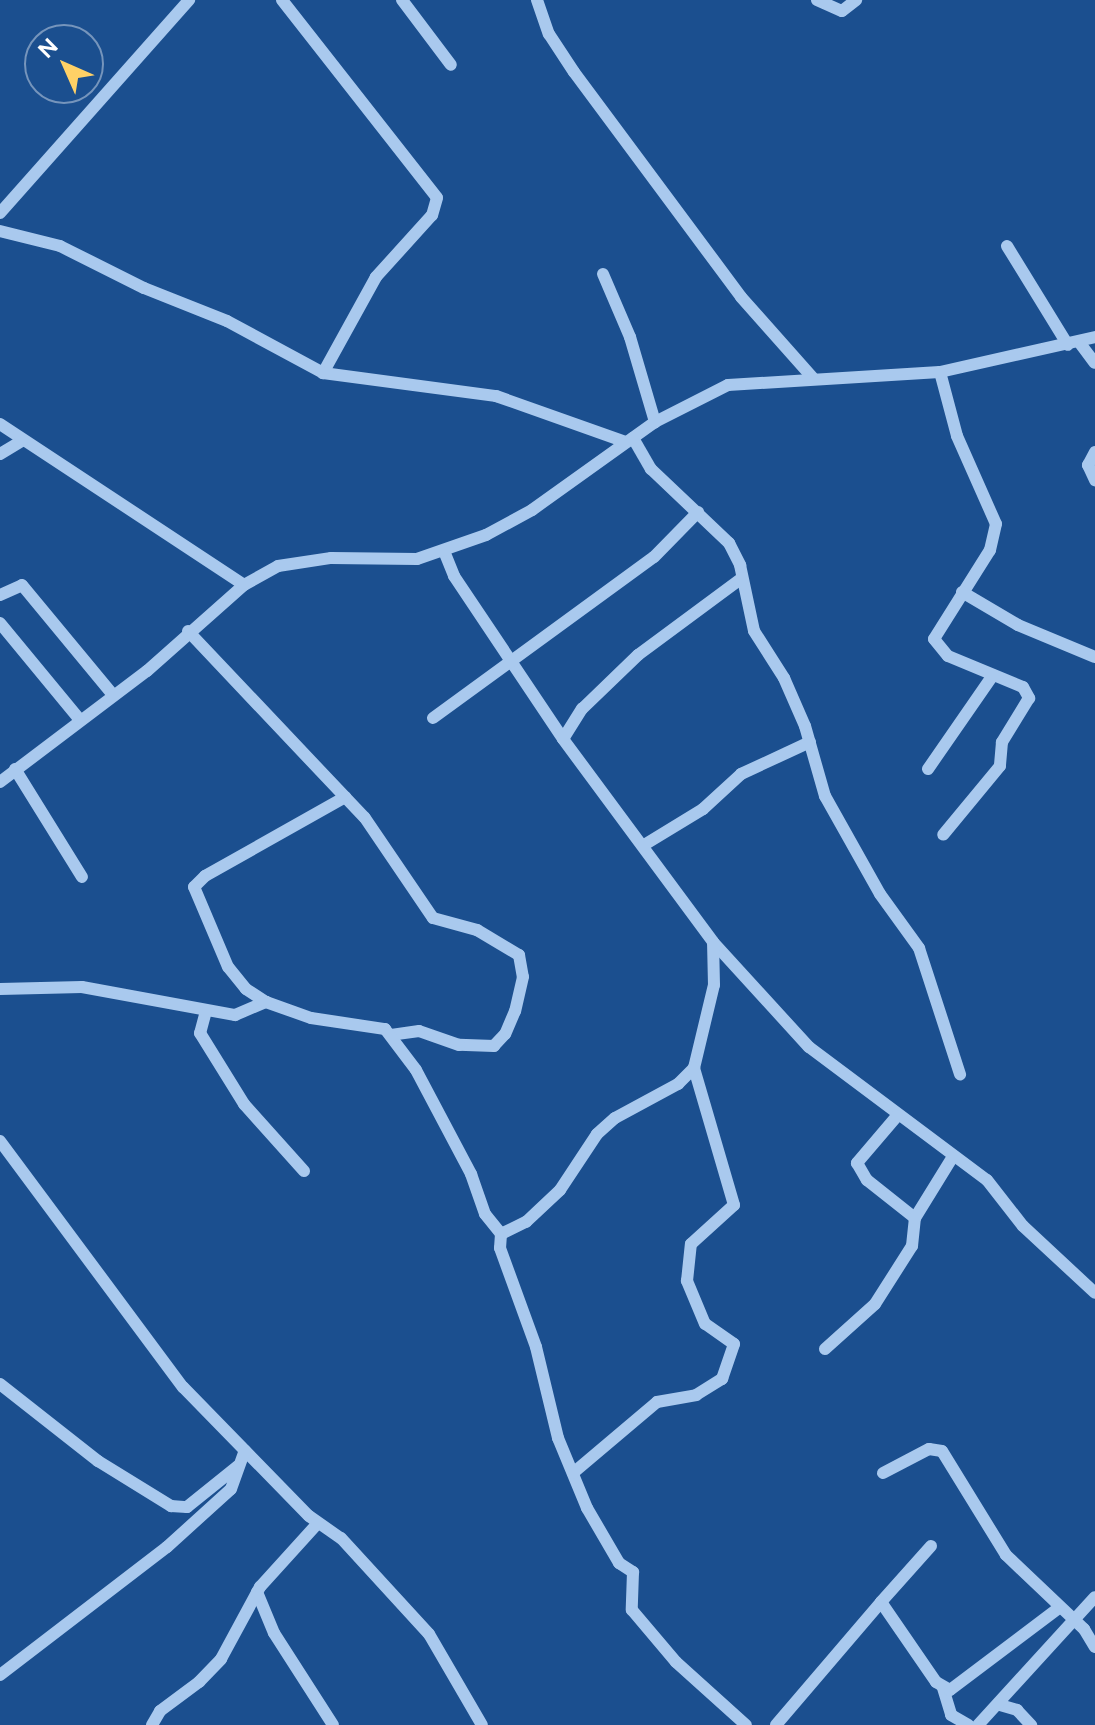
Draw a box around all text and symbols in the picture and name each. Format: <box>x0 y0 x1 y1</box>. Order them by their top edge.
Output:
north arrow <box>24 24 104 104</box>
text: N <box>33 33 64 64</box>

